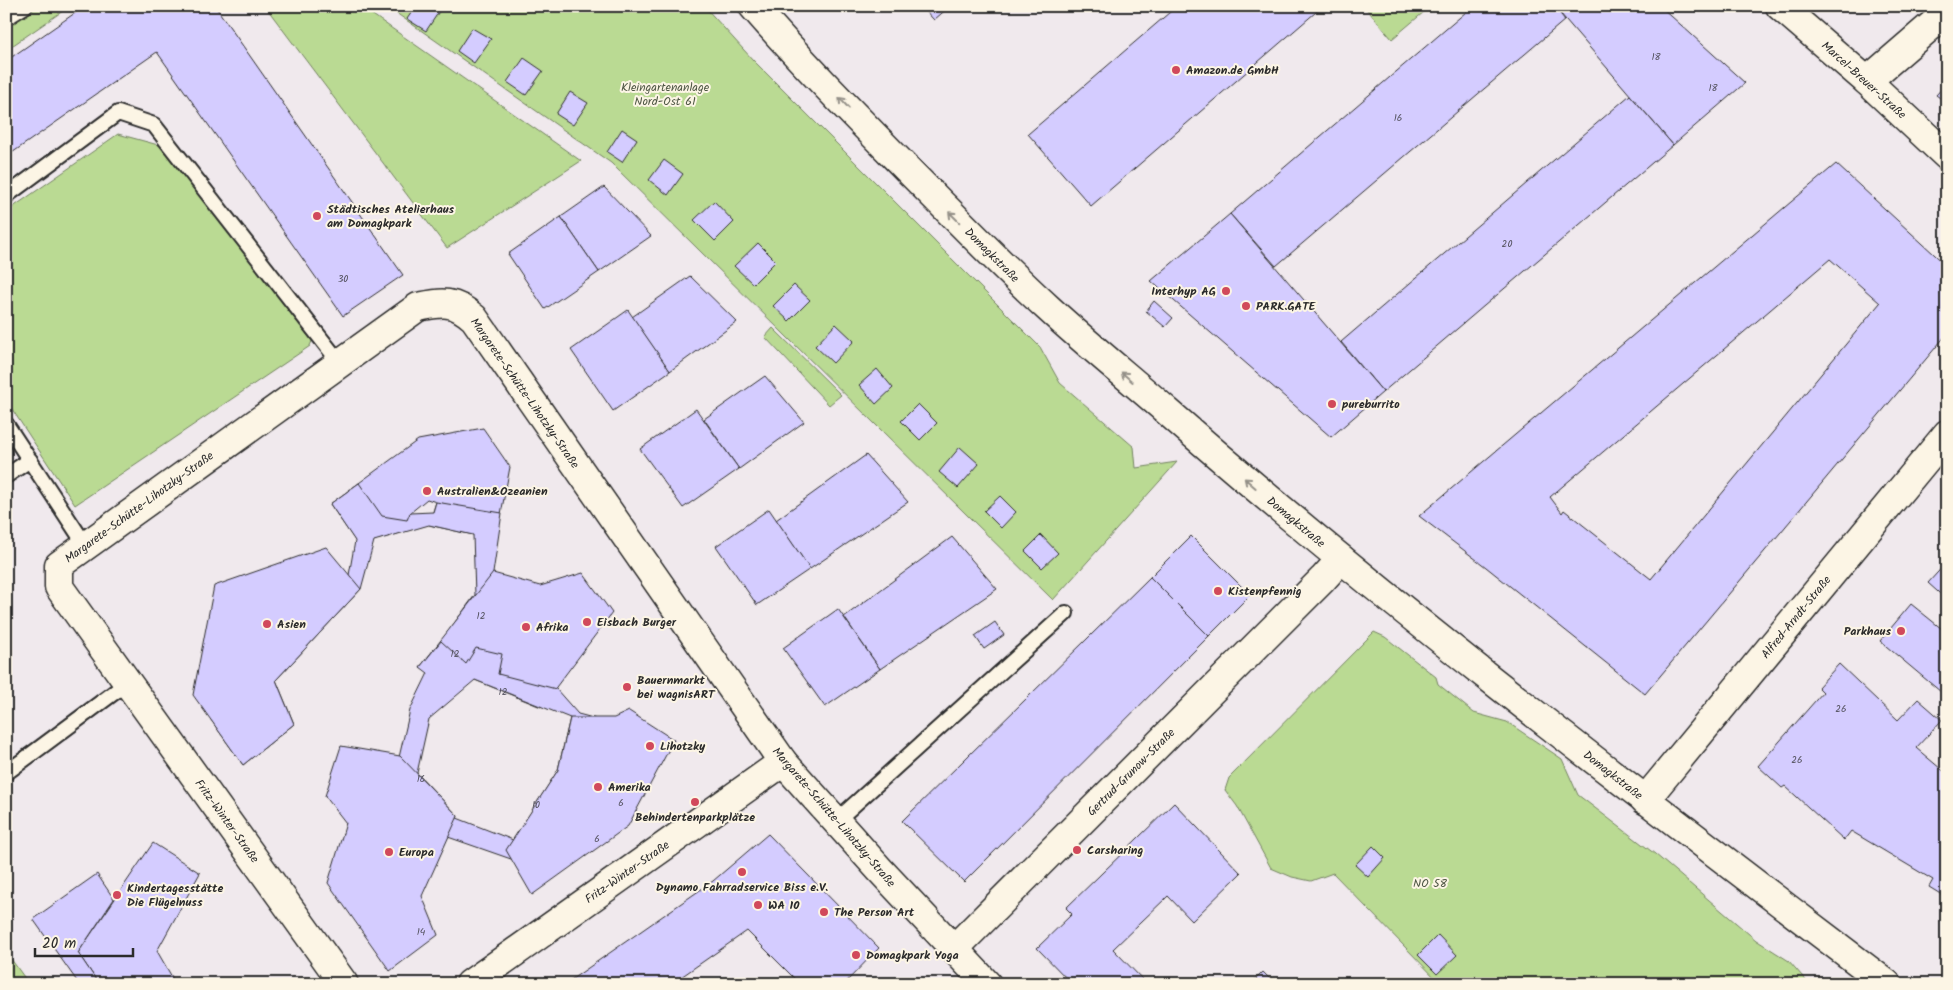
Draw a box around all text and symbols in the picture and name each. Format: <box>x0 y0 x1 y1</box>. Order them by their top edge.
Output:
street label: Marcel-Breuer-Straße <box>1817 37 1911 124</box>
house number: 18 <box>1651 49 1662 65</box>
place label: Amazon.de GmbH <box>1186 61 1279 80</box>
marker: Amazon.de GmbH <box>1170 64 1182 76</box>
park label: Kleingartenanlage Nord-Ost 61 <box>621 78 710 111</box>
house number: 18 <box>1708 80 1719 96</box>
one-way arrow <box>838 97 850 110</box>
house number: 16 <box>1394 110 1402 126</box>
place label: Städtisches Atelierhaus am Domagkpark <box>327 200 455 233</box>
marker: Städtisches Atelierhaus am Domagkpark <box>311 210 323 222</box>
one-way arrow <box>949 211 961 223</box>
street label: Domagkstraße <box>960 223 1024 288</box>
house number: 20 <box>1502 236 1512 252</box>
house number: 30 <box>338 271 348 287</box>
place label: Interhyp AG <box>1151 282 1216 301</box>
marker: Interhyp AG <box>1220 285 1232 297</box>
place label: PARK.GATE <box>1256 297 1317 316</box>
marker: PARK.GATE <box>1240 300 1252 312</box>
street label: Margarete-Schütte-Lihotzky-Straße <box>465 314 584 473</box>
one-way arrow <box>1121 371 1134 382</box>
place label: pureburrito <box>1341 395 1400 414</box>
marker: pureburrito <box>1326 398 1338 410</box>
street label: Margarete-Schütte-Lihotzky-Straße <box>61 446 218 568</box>
one-way arrow <box>1244 478 1257 489</box>
place label: Australien&Ozeanien <box>437 482 548 501</box>
marker: Australien&Ozeanien <box>421 485 433 497</box>
street label: Domagkstraße <box>1262 492 1330 553</box>
street label: Alfred-Arndt-Straße <box>1757 571 1836 663</box>
place label: Kistenpfennig <box>1228 582 1302 601</box>
marker: Kistenpfennig <box>1212 585 1224 597</box>
house number: 12 <box>477 608 486 624</box>
place label: Eisbach Burger <box>597 613 677 632</box>
place label: Asien <box>277 615 306 634</box>
marker: Eisbach Burger <box>581 616 593 628</box>
marker: Asien <box>261 618 273 630</box>
place label: Afrika <box>536 618 568 637</box>
marker: Afrika <box>520 621 532 633</box>
place label: Parkhaus <box>1844 622 1891 641</box>
marker: Parkhaus <box>1895 625 1907 637</box>
house number: 12 <box>451 646 460 662</box>
place label: Bauernmarkt bei wagnisART <box>637 671 716 704</box>
marker: Bauernmarkt bei wagnisART <box>621 681 633 693</box>
house number: 12 <box>499 684 508 700</box>
house number: 26 <box>1835 701 1847 717</box>
street label: Gertrud-Grunow-Straße <box>1083 723 1180 821</box>
place label: Lihotzky <box>660 737 706 756</box>
marker: Lihotzky <box>644 740 656 752</box>
street label: Margarete-Schütte-Lihotzky-Straße <box>767 743 900 892</box>
street label: Domagkstraße <box>1579 746 1647 805</box>
house number: 26 <box>1791 752 1803 768</box>
house number: 16 <box>417 771 425 787</box>
street label: Fritz-Winter-Straße <box>190 775 264 868</box>
place label: Amerika <box>608 778 651 797</box>
marker: Amerika <box>592 781 604 793</box>
house number: 6 <box>618 795 624 811</box>
marker: Behindertenparkplätze <box>689 796 701 808</box>
house number: 10 <box>532 797 540 813</box>
place label: Behindertenparkplätze <box>635 808 755 827</box>
house number: 6 <box>594 831 600 847</box>
street label: Fritz-Winter-Straße <box>581 836 674 909</box>
place label: Carsharing <box>1087 841 1143 860</box>
place label: Europa <box>399 843 434 862</box>
marker: Carsharing <box>1071 844 1083 856</box>
marker: Europa <box>383 846 395 858</box>
marker: Dynamo Fahrradservice Biss e.V. <box>736 866 748 878</box>
park label: NO 58 <box>1413 874 1448 893</box>
place label: Dynamo Fahrradservice Biss e.V. <box>656 878 828 897</box>
place label: Kindertagesstätte Die Flügelnuss <box>127 879 223 912</box>
marker: Kindertagesstätte Die Flügelnuss <box>111 889 123 901</box>
place label: WA 10 <box>768 896 800 915</box>
marker: WA 10 <box>752 899 764 911</box>
place label: The Person Art <box>834 903 915 922</box>
marker: The Person Art <box>818 906 830 918</box>
house number: 14 <box>417 924 426 940</box>
scale bar <box>35 925 132 957</box>
text: 20 m <box>42 932 76 956</box>
place label: Domagkpark Yoga <box>866 946 959 965</box>
marker: Domagkpark Yoga <box>850 949 862 961</box>

